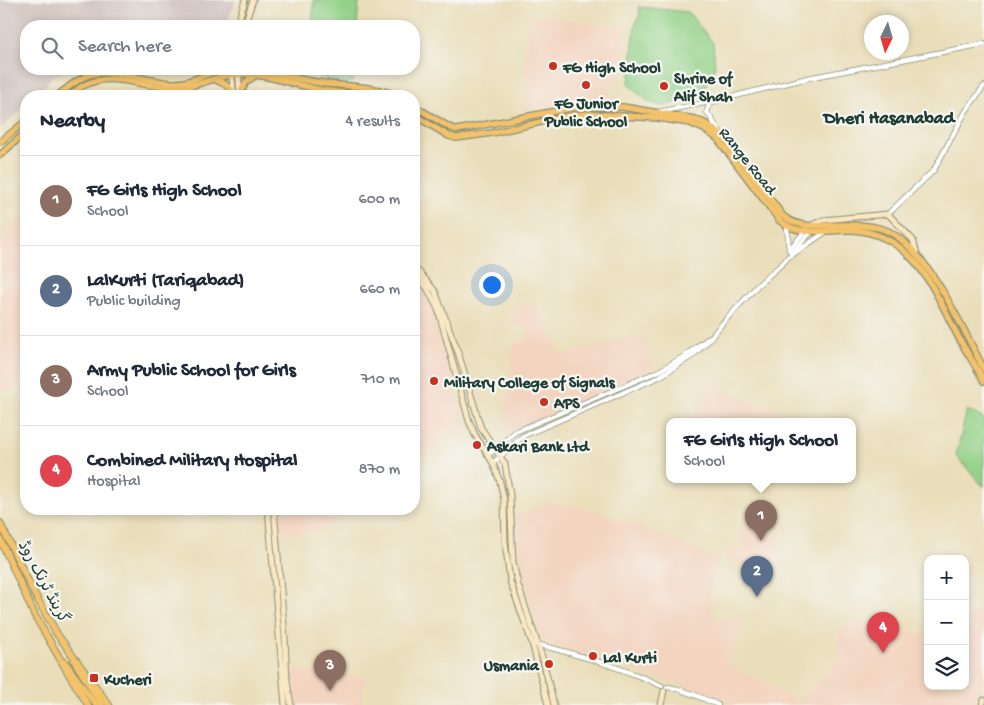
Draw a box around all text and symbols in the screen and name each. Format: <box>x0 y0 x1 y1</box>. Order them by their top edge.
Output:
north arrow <box>864 15 909 60</box>
search box <box>20 20 420 75</box>
icon: search <box>38 34 66 62</box>
text: Search here <box>78 36 172 59</box>
marker: FG High School <box>547 60 559 72</box>
place label: FG High School <box>562 60 661 79</box>
place label: Shrine of Alif Shah <box>673 70 734 108</box>
marker: FG Junior Public School <box>580 79 592 91</box>
marker: Shrine of Alif Shah <box>658 80 670 92</box>
place label: FG Junior Public School <box>544 96 628 133</box>
district label: Dheri Hasanabad <box>822 109 957 130</box>
text: Nearby <box>40 110 105 135</box>
text: 4 results <box>345 113 400 132</box>
street label: Range Road <box>713 125 780 201</box>
text: FG Girls High School <box>87 180 242 203</box>
text: 1 <box>53 191 59 210</box>
text: 600 m <box>359 191 400 210</box>
text: School <box>87 203 129 222</box>
text: LalKurti (Tariqabad) <box>87 270 244 293</box>
your location <box>479 272 505 298</box>
text: 2 <box>52 281 60 300</box>
text: 660 m <box>360 281 400 300</box>
text: Public building <box>87 293 181 312</box>
text: Army Public School for Girls <box>87 360 296 383</box>
text: 3 <box>52 371 60 390</box>
text: 710 m <box>361 371 400 390</box>
place label: Military College of Signals <box>444 374 616 394</box>
marker: Military College of Signals <box>428 375 440 387</box>
text: School <box>87 383 129 402</box>
marker: APS <box>538 396 550 408</box>
place label: APS <box>553 396 580 415</box>
popup <box>666 418 856 483</box>
text: FG Girls High School <box>684 430 838 453</box>
marker: Askari Bank Ltd <box>471 439 483 451</box>
place label: Askari Bank Ltd <box>486 439 590 458</box>
text: Combined Military Hospital <box>87 450 297 473</box>
text: School <box>684 453 725 472</box>
text: 4 <box>52 461 60 480</box>
text: 870 m <box>359 461 400 480</box>
text: Hospital <box>87 473 141 492</box>
pin: 1 <box>745 500 777 541</box>
street label: گرینڈ ٹرنک روڈ <box>12 537 74 627</box>
map controls <box>924 555 969 690</box>
button: + <box>924 555 969 600</box>
pin: 2 <box>741 556 773 597</box>
button: − <box>924 600 969 645</box>
pin: 4 <box>867 612 899 653</box>
button: layers <box>924 645 969 690</box>
pin: 3 <box>314 650 346 691</box>
marker: Lal Kurti <box>587 650 599 662</box>
place label: Lal Kurti <box>603 650 658 669</box>
place label: Usmania <box>484 658 540 677</box>
marker: Usmania <box>543 658 555 670</box>
marker: Kucheri <box>88 672 100 684</box>
place label: Kucheri <box>103 672 152 691</box>

